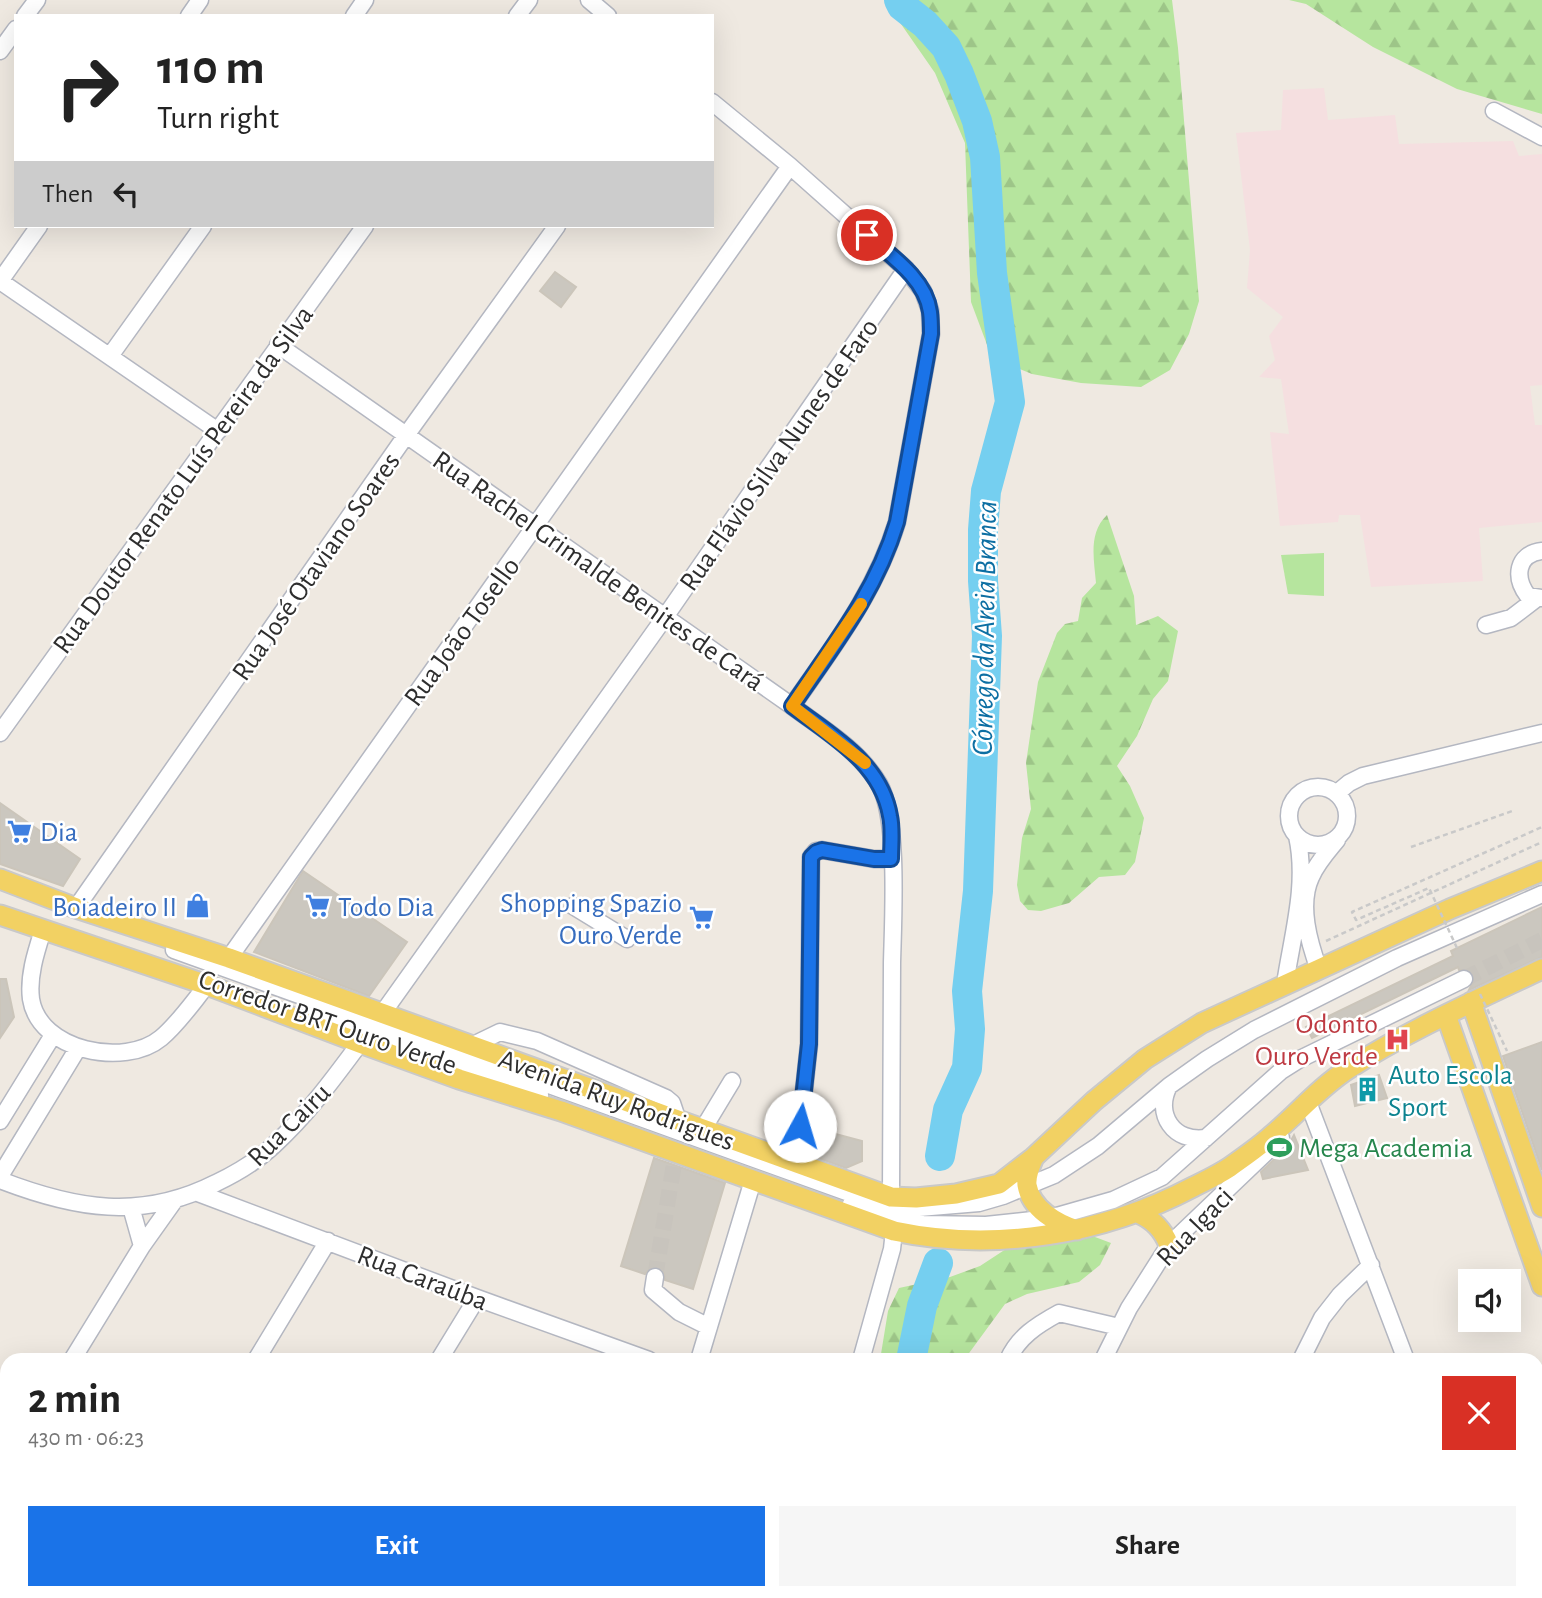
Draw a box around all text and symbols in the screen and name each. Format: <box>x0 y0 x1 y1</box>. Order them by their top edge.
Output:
icon: right <box>42 42 133 133</box>
text: 110 m <box>157 44 265 93</box>
text: Turn right <box>157 102 279 134</box>
icon: left <box>107 175 145 213</box>
text: Then <box>42 181 93 207</box>
pin <box>837 205 897 265</box>
icon: arrive <box>848 216 886 254</box>
street label: Rua Doutor Renato Luís Pereira da Silva <box>48 301 319 659</box>
street label: Rua Flávio Silva Nunes de Faro <box>675 314 884 596</box>
street label: Rua Rachel Grimalde Benites de Cará <box>427 446 769 697</box>
street label: Rua José Otaviano Soares <box>227 448 406 686</box>
water label: Córrego da Areia Branca <box>968 500 1002 756</box>
street label: Rua João Tosello <box>399 553 526 712</box>
supermarket icon: Dia <box>6 817 34 845</box>
place label: Dia <box>40 819 78 847</box>
place label: Shopping Spazio Ouro Verde <box>500 890 682 950</box>
shop icon: Boiadeiro II <box>183 892 211 920</box>
supermarket icon: Todo Dia <box>304 892 332 920</box>
place label: Boiadeiro II <box>52 894 177 922</box>
place label: Todo Dia <box>338 894 434 922</box>
supermarket icon: Shopping Spazio Ouro Verde <box>688 904 716 932</box>
street label: Corredor BRT Ouro Verde <box>195 966 460 1080</box>
place label: Odonto Ouro Verde <box>1255 1011 1378 1071</box>
hospital icon: Odonto Ouro Verde <box>1384 1025 1412 1053</box>
street label: Avenida Ruy Rodrigues <box>495 1045 738 1157</box>
place label: Auto Escola Sport <box>1388 1062 1513 1122</box>
building icon: Auto Escola Sport <box>1354 1076 1382 1104</box>
street label: Rua Cairu <box>243 1079 336 1172</box>
position arrow <box>763 1089 837 1163</box>
sports icon: Mega Academia <box>1265 1133 1293 1161</box>
place label: Mega Academia <box>1299 1135 1473 1163</box>
street label: Rua Igaci <box>1152 1183 1239 1272</box>
street label: Rua Caraúba <box>353 1241 491 1317</box>
map controls <box>1458 1269 1521 1332</box>
button: sound <box>1458 1269 1521 1332</box>
button: close <box>1442 1376 1516 1450</box>
text: 2 min <box>28 1378 121 1420</box>
text: 430 m · 06:23 <box>28 1427 144 1450</box>
button: Exit <box>28 1506 765 1586</box>
button: Share <box>779 1506 1516 1586</box>

